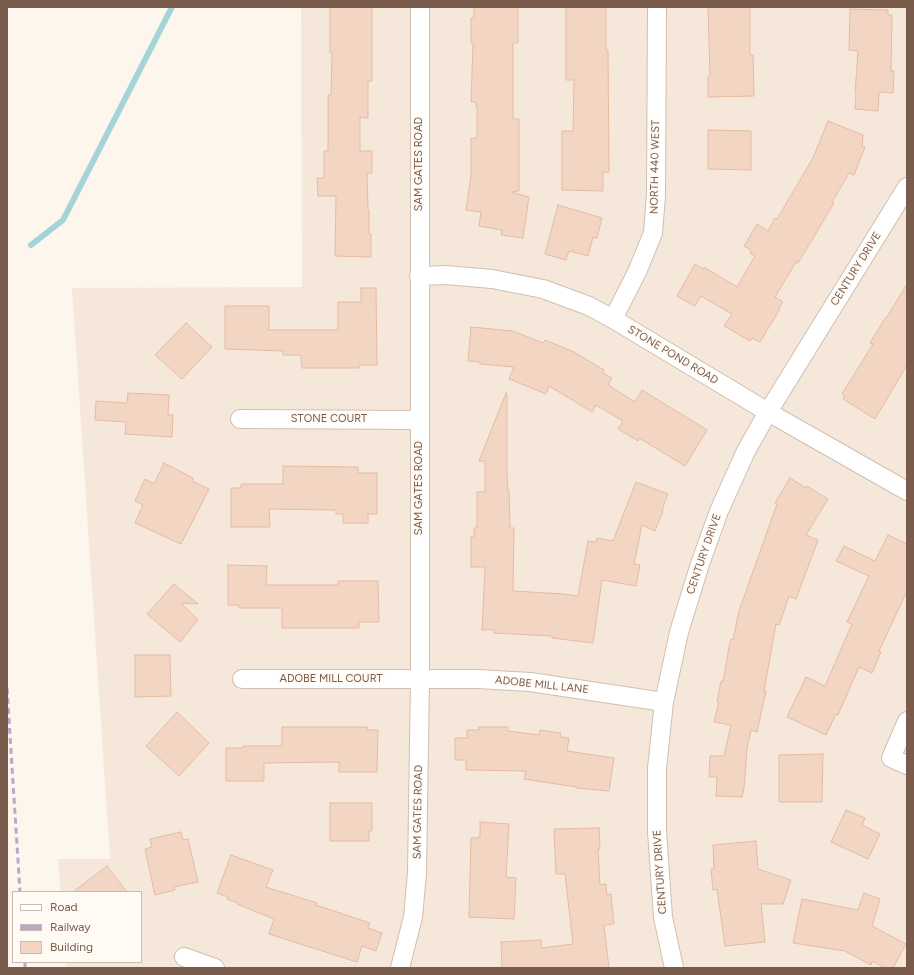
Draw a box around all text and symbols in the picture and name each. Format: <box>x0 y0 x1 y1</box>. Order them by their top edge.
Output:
street label: SAM GATES ROAD <box>412 117 426 211</box>
street label: NORTH 440 WEST <box>648 120 662 214</box>
street label: CENTURY DRIVE <box>828 230 884 308</box>
street label: STONE POND ROAD <box>625 323 721 387</box>
street label: STONE COURT <box>291 412 367 426</box>
street label: SAM GATES ROAD <box>412 441 426 535</box>
street label: CENTURY DRIVE <box>684 512 724 596</box>
street label: ADOBE MILL COURT <box>279 672 383 686</box>
street label: ADOBE MILL LANE <box>494 674 590 696</box>
street label: SAM GATES ROAD <box>411 765 425 859</box>
street label: CENTURY DRIVE <box>650 829 670 915</box>
legend <box>12 891 142 963</box>
text: Road <box>50 900 78 914</box>
text: Railway <box>50 920 91 934</box>
text: Building <box>50 940 93 954</box>

